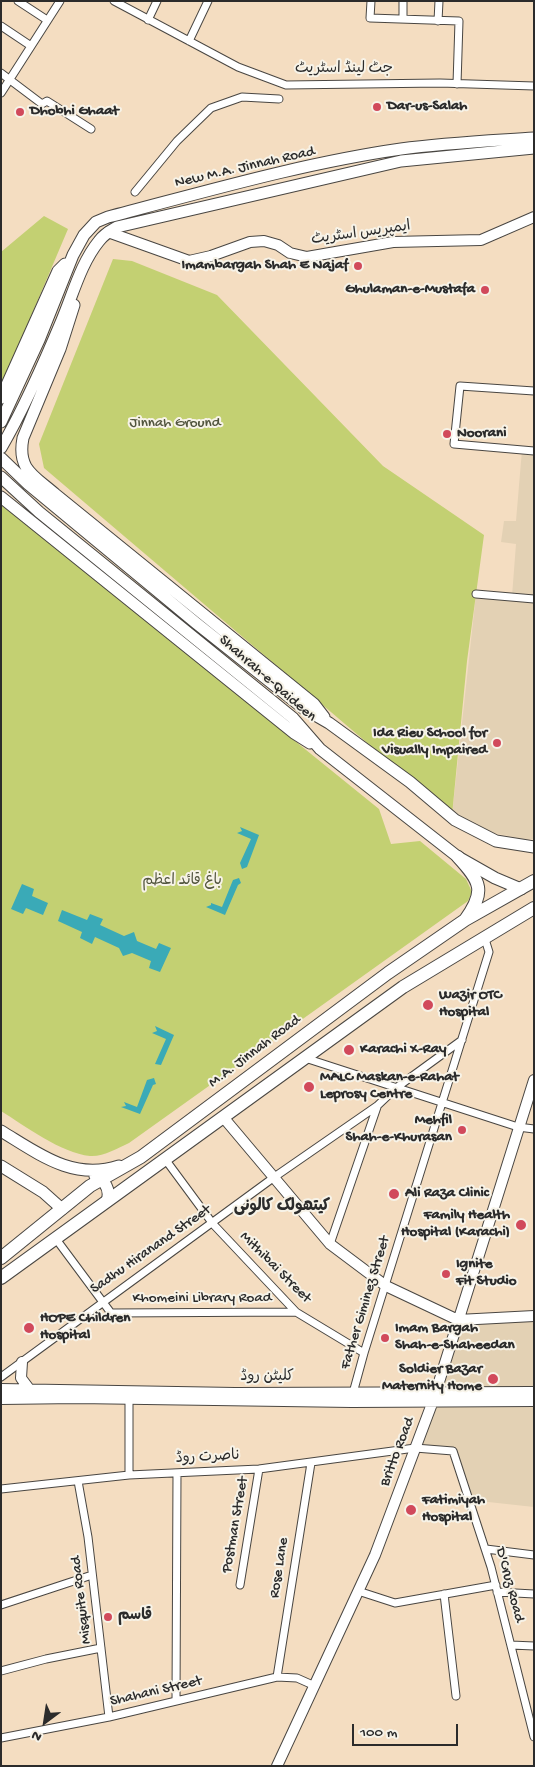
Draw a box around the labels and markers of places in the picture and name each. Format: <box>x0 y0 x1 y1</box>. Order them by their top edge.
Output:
place label: Dar-us-Salah <box>387 98 467 116</box>
marker: Dar-us-Salah <box>371 101 383 113</box>
place label: Dhobhi Ghaat <box>30 103 119 121</box>
marker: Dhobhi Ghaat <box>14 106 26 118</box>
place label: Imambargah Shah E Najaf <box>181 257 348 275</box>
marker: Imambargah Shah E Najaf <box>352 260 364 272</box>
place label: Ghulaman-e-Mustafa <box>345 281 475 299</box>
marker: Ghulaman-e-Mustafa <box>479 284 491 296</box>
place label: Noorani <box>457 425 506 443</box>
marker: Noorani <box>441 428 453 440</box>
place label: Ida Rieu School for Visually Impaired <box>373 725 487 760</box>
marker: Ida Rieu School for Visually Impaired <box>491 737 503 749</box>
place label: Wazir OTC Hospital <box>439 987 502 1022</box>
marker: Wazir OTC Hospital <box>421 998 435 1012</box>
place label: Karachi X-Ray <box>360 1041 446 1059</box>
marker: Karachi X-Ray <box>342 1043 356 1057</box>
place label: MALC Maskan-e-Rahat Leprosy Centre <box>320 1069 459 1104</box>
marker: MALC Maskan-e-Rahat Leprosy Centre <box>302 1080 316 1094</box>
place label: Mehfil Shah-e-Khurasan <box>345 1112 452 1147</box>
marker: Mehfil Shah-e-Khurasan <box>456 1124 468 1136</box>
place label: Ali Raza Clinic <box>405 1185 489 1203</box>
marker: Ali Raza Clinic <box>387 1187 401 1201</box>
place label: Family Health Hospital (Karachi) <box>401 1207 510 1242</box>
marker: Family Health Hospital (Karachi) <box>514 1218 528 1232</box>
place label: Ignite Fit Studio <box>456 1256 517 1291</box>
marker: Ignite Fit Studio <box>440 1268 452 1280</box>
place label: HOPE Children Hospital <box>40 1310 130 1345</box>
place label: Imam Bargah Shah-e-Shaheedan <box>395 1320 515 1355</box>
marker: HOPE Children Hospital <box>22 1321 36 1335</box>
marker: Imam Bargah Shah-e-Shaheedan <box>379 1332 391 1344</box>
place label: Soldier Bazar Maternity Home <box>382 1361 482 1396</box>
marker: Soldier Bazar Maternity Home <box>486 1372 500 1386</box>
place label: Fatimiyah Hospital <box>422 1492 485 1527</box>
marker: Fatimiyah Hospital <box>404 1503 418 1517</box>
place label: قاسم <box>118 1608 152 1626</box>
marker: قاسم <box>102 1611 114 1623</box>

